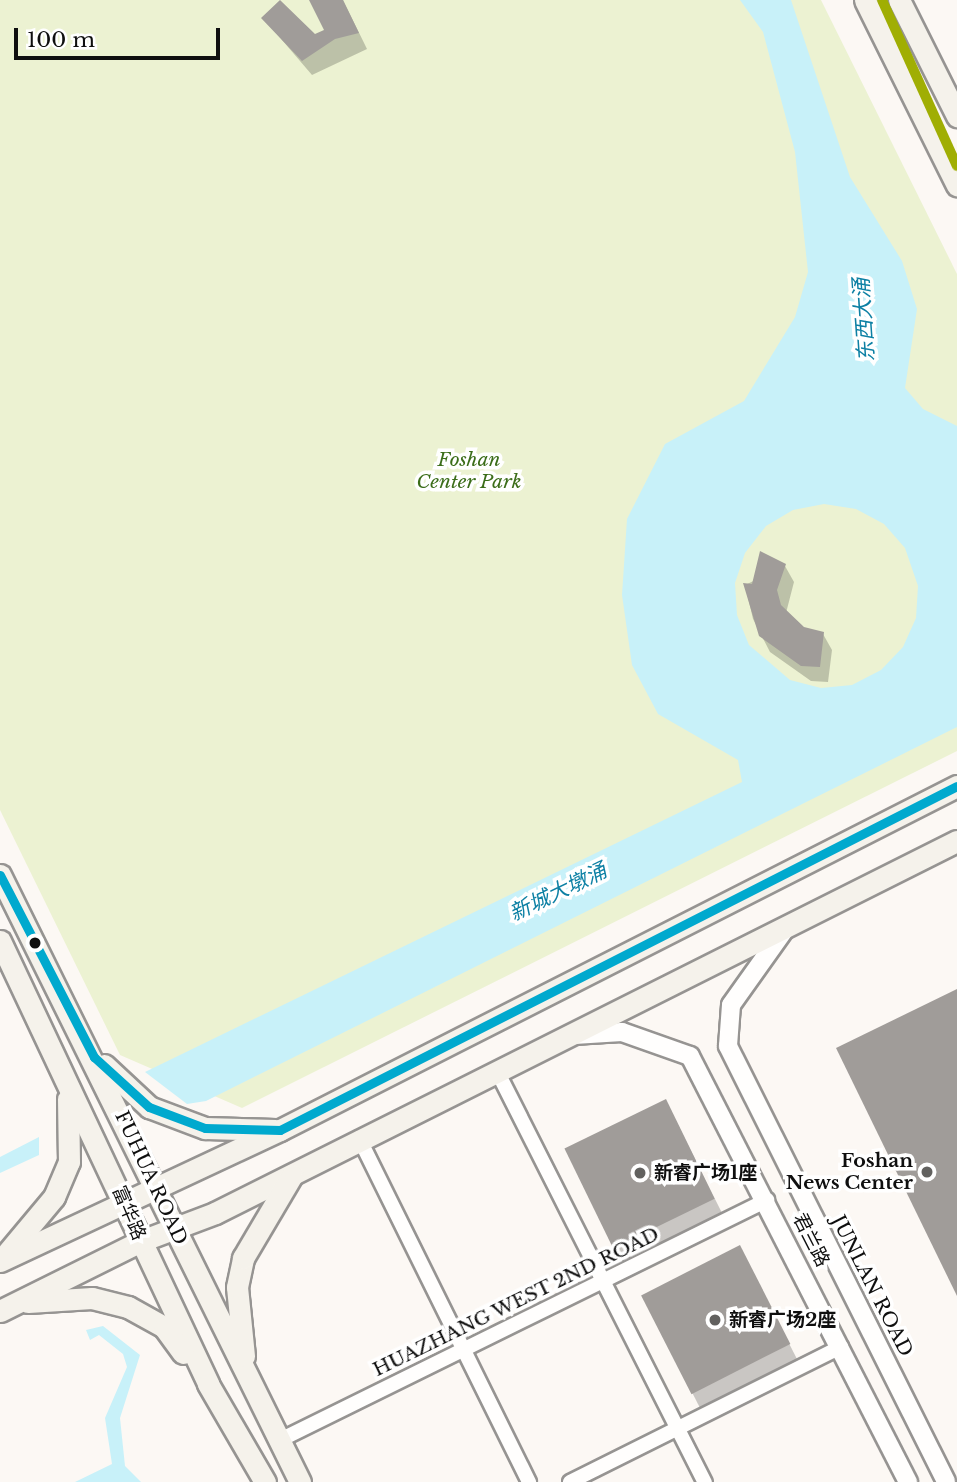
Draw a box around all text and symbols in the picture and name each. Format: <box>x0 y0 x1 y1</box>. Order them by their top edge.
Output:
scale bar <box>18 14 224 58</box>
text: 100 m <box>27 27 95 53</box>
water label: 东西大涌 <box>849 277 879 363</box>
park label: Foshan Center Park <box>416 449 522 493</box>
water label: 新城大墩涌 <box>505 858 611 926</box>
unlabelled marker <box>28 936 42 950</box>
street label: FUHUA ROAD <box>110 1107 192 1249</box>
place label: Foshan News Center <box>786 1150 913 1194</box>
place label: 新睿广场1座 <box>654 1162 757 1184</box>
marker: Foshan News Center <box>919 1164 935 1180</box>
marker: 新睿广场1座 <box>632 1165 648 1181</box>
street label: 富华路 <box>107 1182 151 1244</box>
street label: 君兰路 <box>788 1209 834 1271</box>
street label: JUNLAN ROAD <box>827 1212 917 1360</box>
street label: HUAZHANG WEST 2ND ROAD <box>368 1222 664 1382</box>
place label: 新睿广场2座 <box>729 1309 836 1331</box>
marker: 新睿广场2座 <box>707 1312 723 1328</box>

